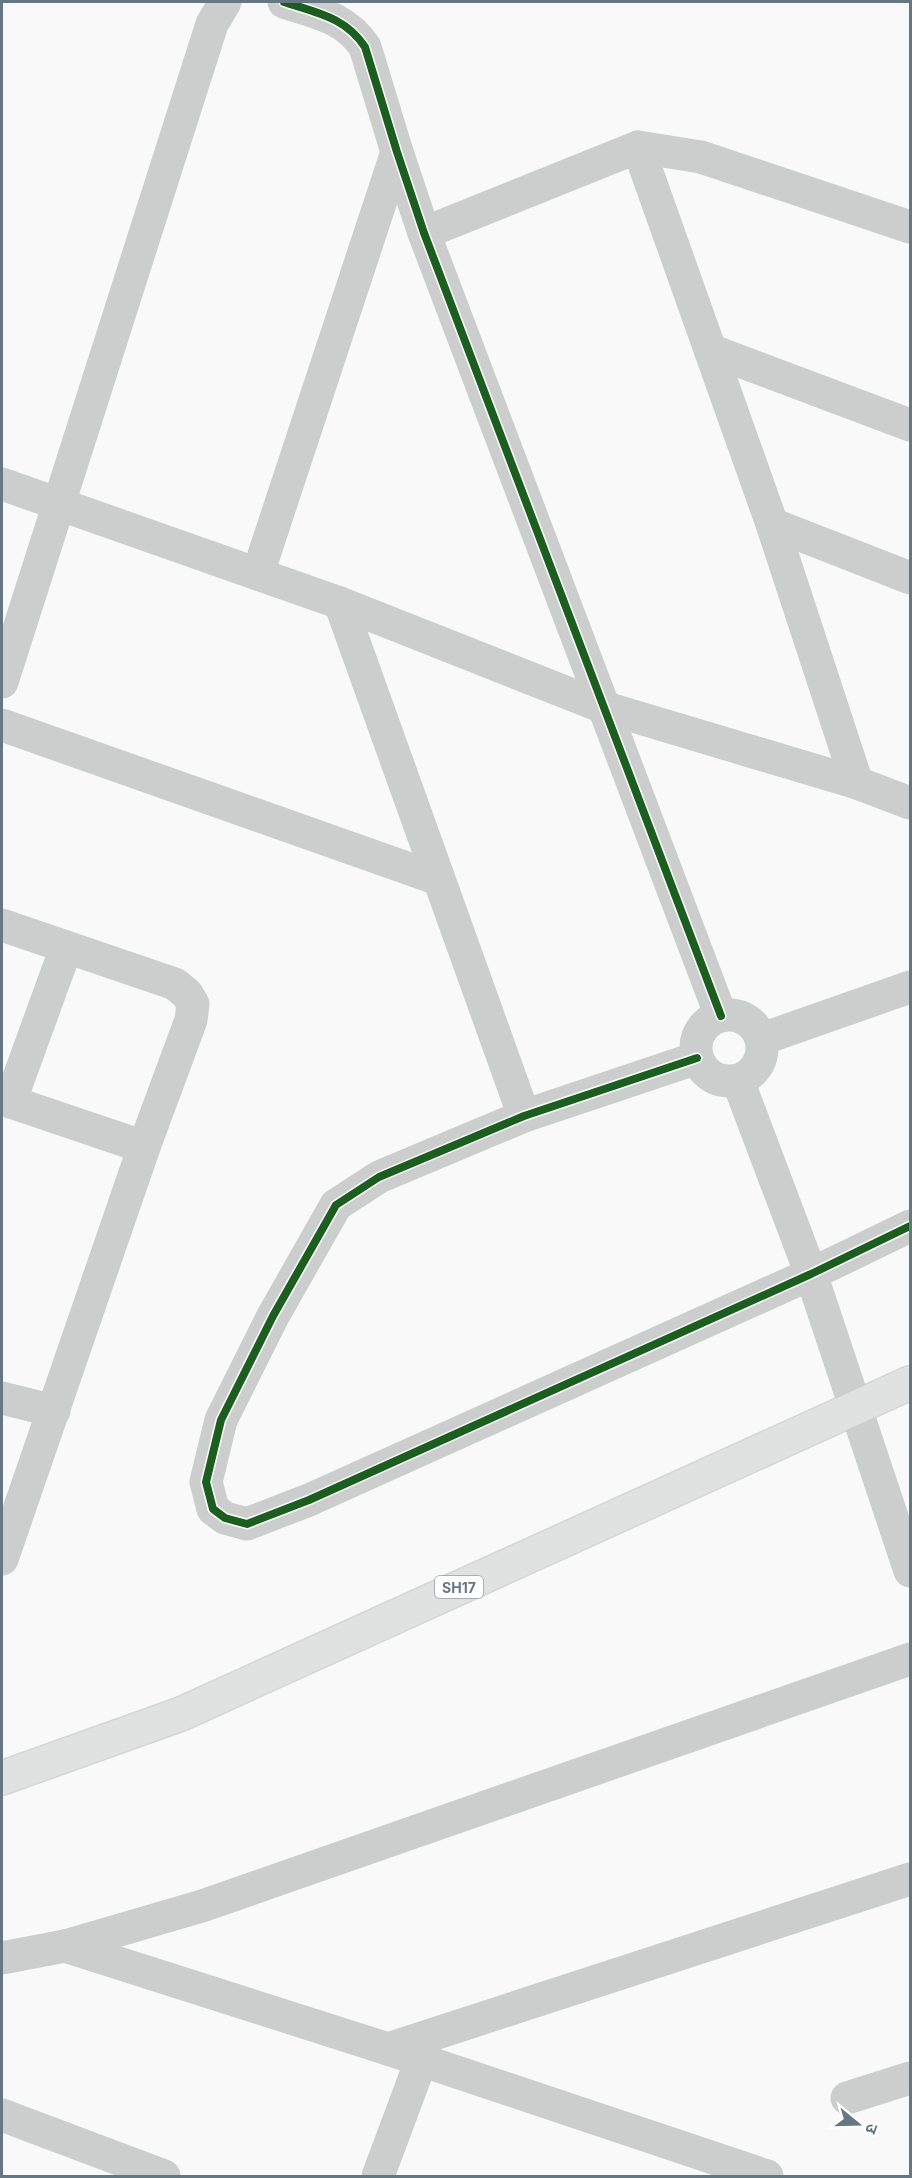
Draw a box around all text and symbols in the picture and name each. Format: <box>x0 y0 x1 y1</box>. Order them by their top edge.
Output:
road number: SH17 <box>435 1576 483 1598</box>
north arrow <box>828 2094 888 2154</box>
text: उ <box>861 2121 883 2137</box>

